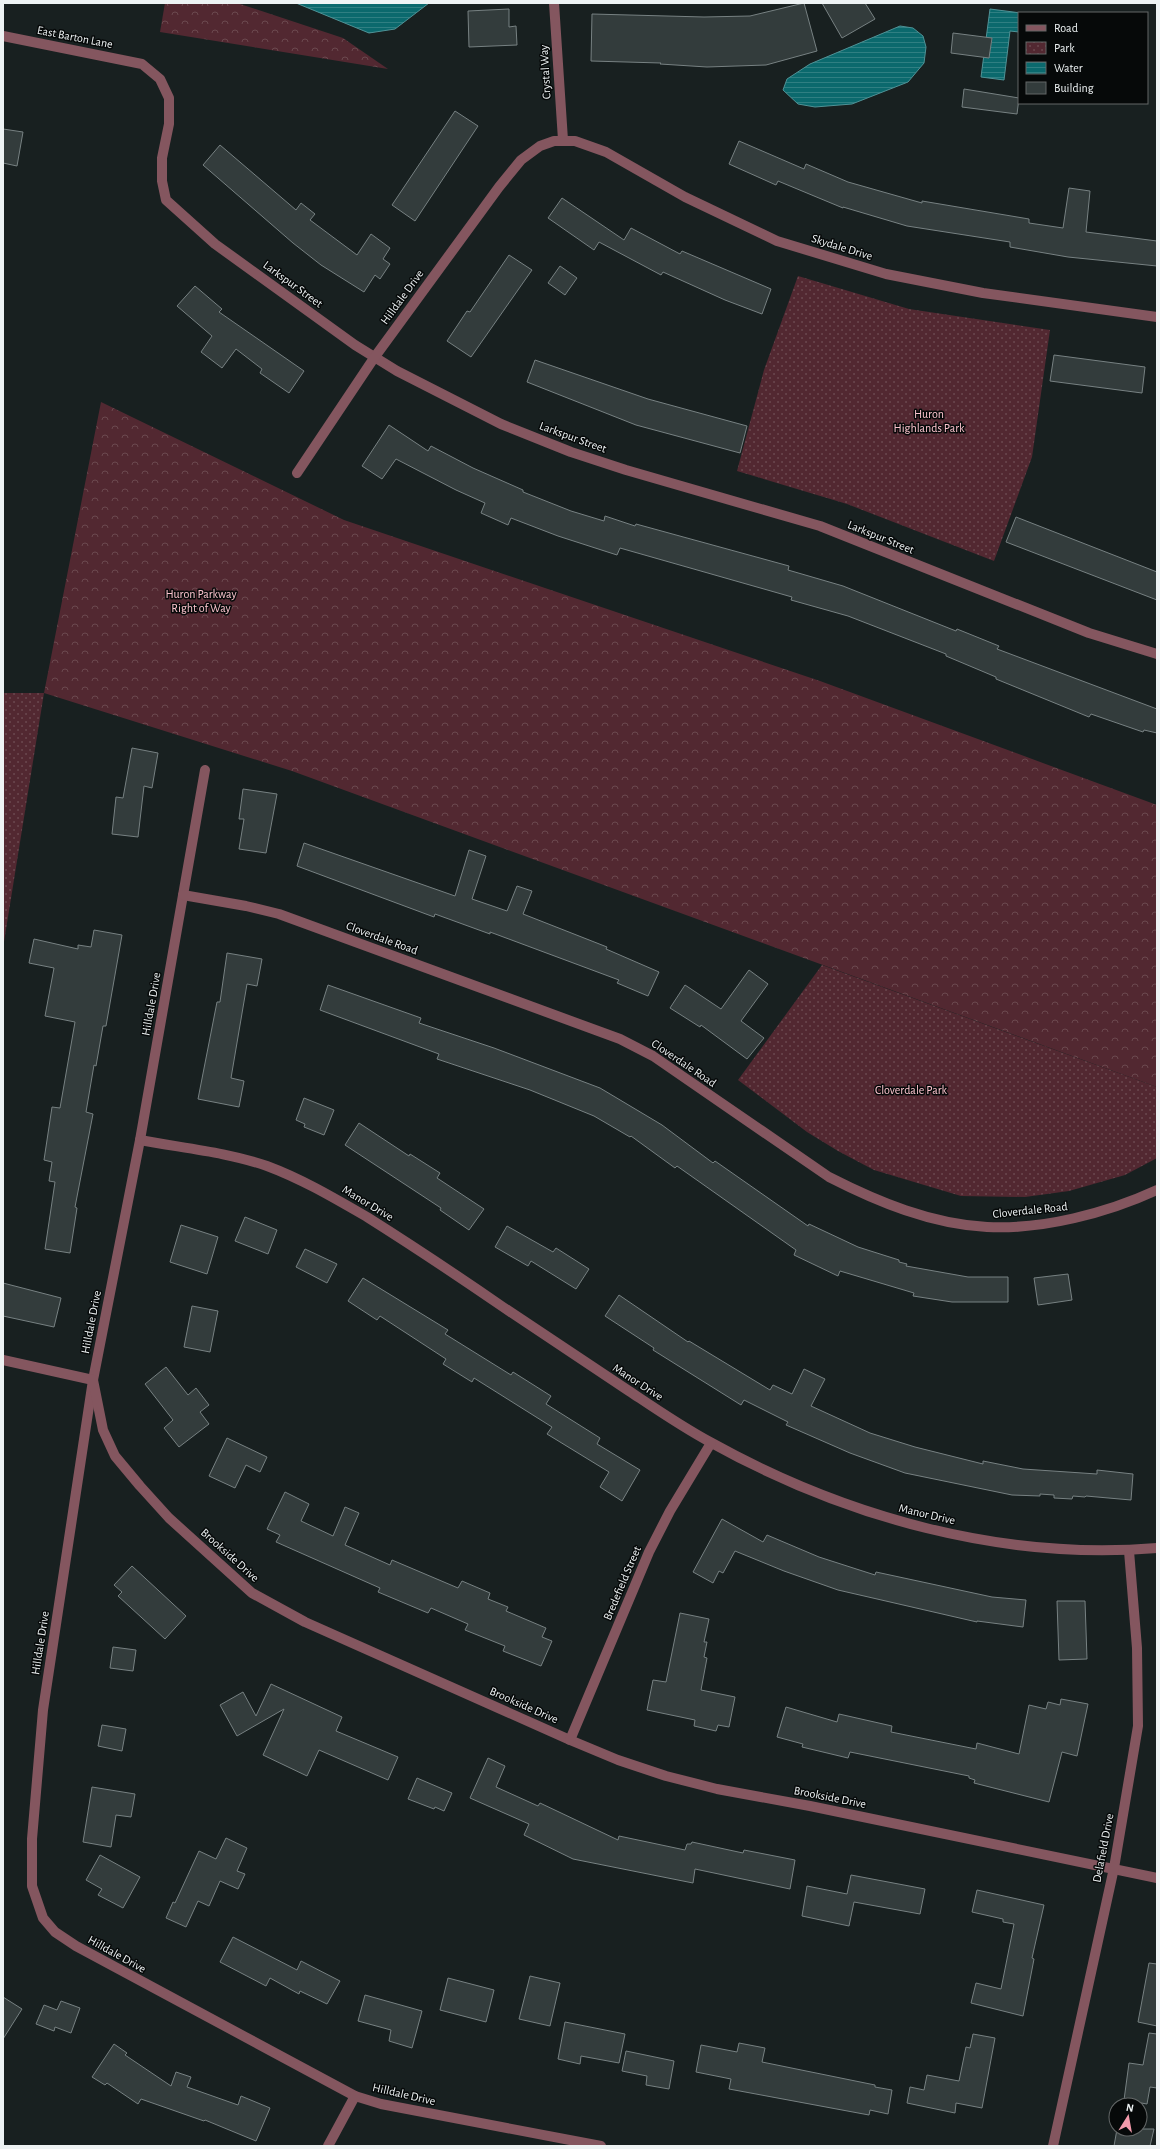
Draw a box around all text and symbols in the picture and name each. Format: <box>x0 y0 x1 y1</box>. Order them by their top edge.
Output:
legend <box>1018 12 1148 104</box>
text: Road <box>1054 22 1078 34</box>
street label: East Barton Lane <box>36 24 114 50</box>
text: Park <box>1054 42 1075 54</box>
street label: Crystal Way <box>538 44 553 100</box>
text: Water <box>1054 62 1083 74</box>
text: Building <box>1054 82 1094 94</box>
street label: Skydale Drive <box>810 232 874 263</box>
street label: Larkspur Street <box>261 258 325 310</box>
street label: Hilldale Drive <box>378 267 426 327</box>
park label: Huron Highlands Park <box>893 408 965 434</box>
street label: Larkspur Street <box>538 419 608 455</box>
street label: Larkspur Street <box>846 518 916 556</box>
park label: Huron Parkway Right of Way <box>165 588 237 615</box>
street label: Cloverdale Road <box>345 919 419 957</box>
street label: Hilldale Drive <box>140 971 162 1037</box>
street label: Cloverdale Road <box>649 1037 719 1089</box>
park label: Cloverdale Park <box>875 1084 948 1096</box>
street label: Manor Drive <box>340 1183 396 1223</box>
street label: Cloverdale Road <box>992 1200 1068 1220</box>
street label: Hilldale Drive <box>79 1289 103 1355</box>
street label: Manor Drive <box>611 1361 665 1403</box>
street label: Manor Drive <box>898 1502 956 1526</box>
street label: Brookside Drive <box>199 1526 261 1584</box>
street label: Bredefield Street <box>601 1544 643 1622</box>
street label: Hilldale Drive <box>29 1610 51 1676</box>
street label: Brookside Drive <box>488 1685 560 1725</box>
street label: Brookside Drive <box>793 1784 867 1810</box>
street label: Delafield Drive <box>1090 1812 1116 1884</box>
street label: Hilldale Drive <box>86 1933 148 1975</box>
street label: Hilldale Drive <box>371 2081 437 2107</box>
north arrow <box>1108 2097 1148 2137</box>
text: N <box>1125 2102 1135 2114</box>

